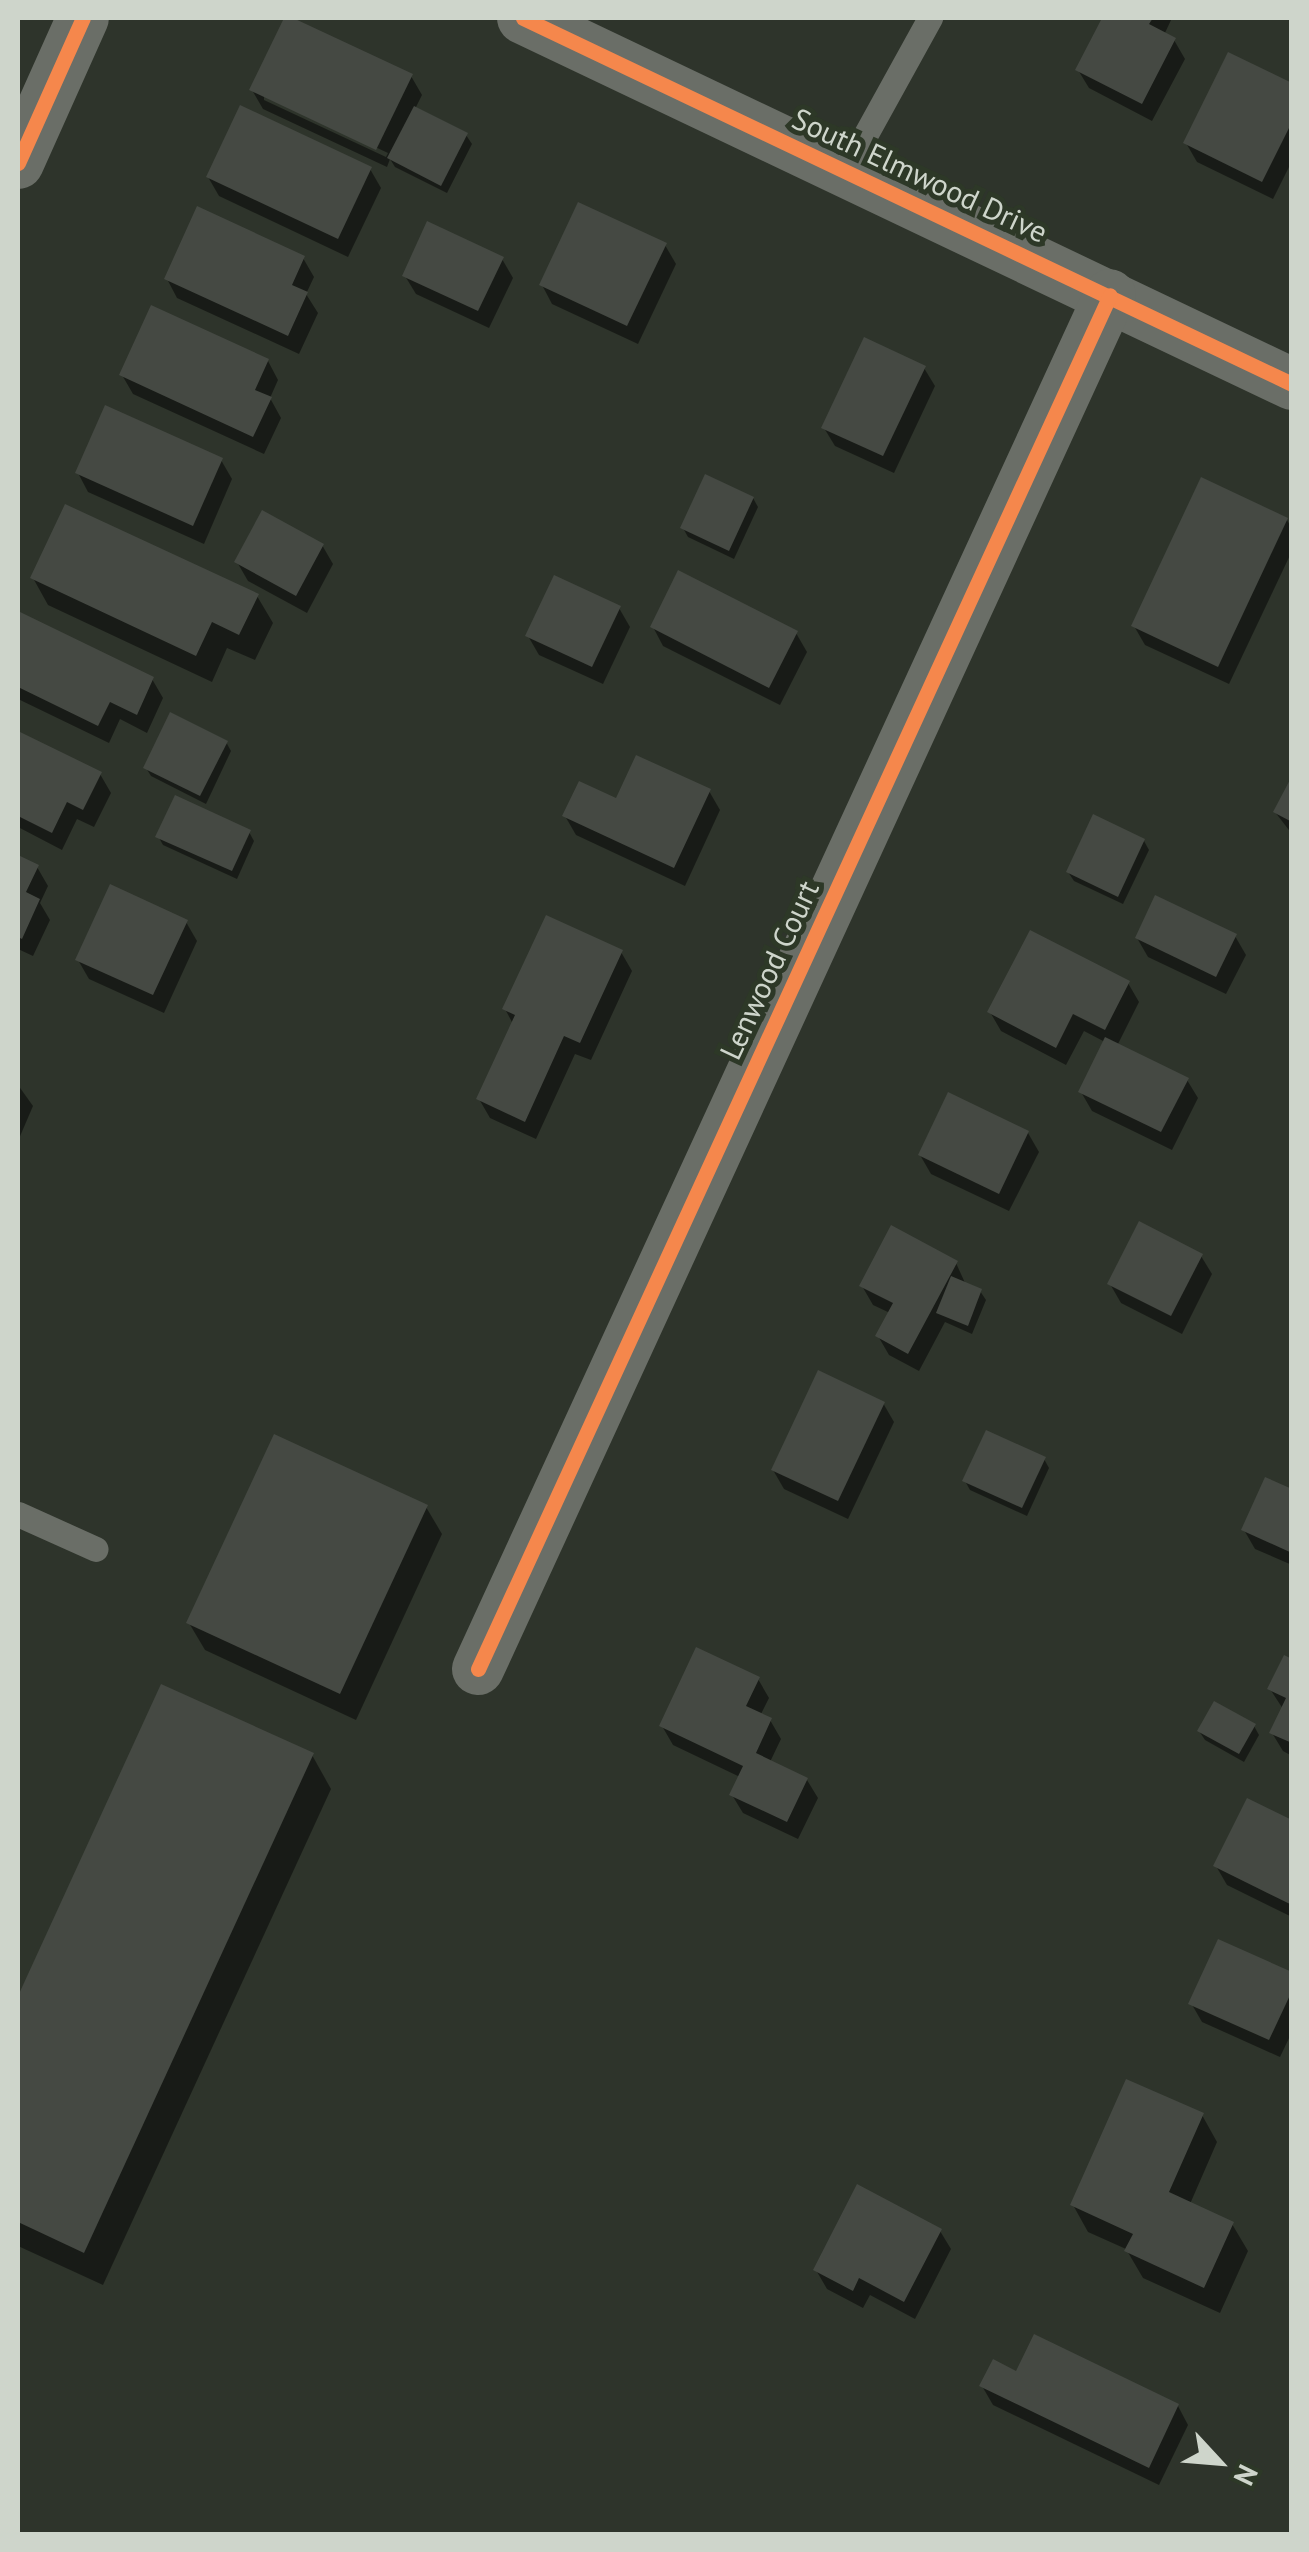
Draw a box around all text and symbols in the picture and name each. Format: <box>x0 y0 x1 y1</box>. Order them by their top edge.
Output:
street label: South Elmwood Drive <box>787 100 1053 250</box>
street label: Lenwood Court <box>712 875 826 1065</box>
north arrow <box>1169 2412 1269 2512</box>
text: N <box>1226 2459 1267 2492</box>

